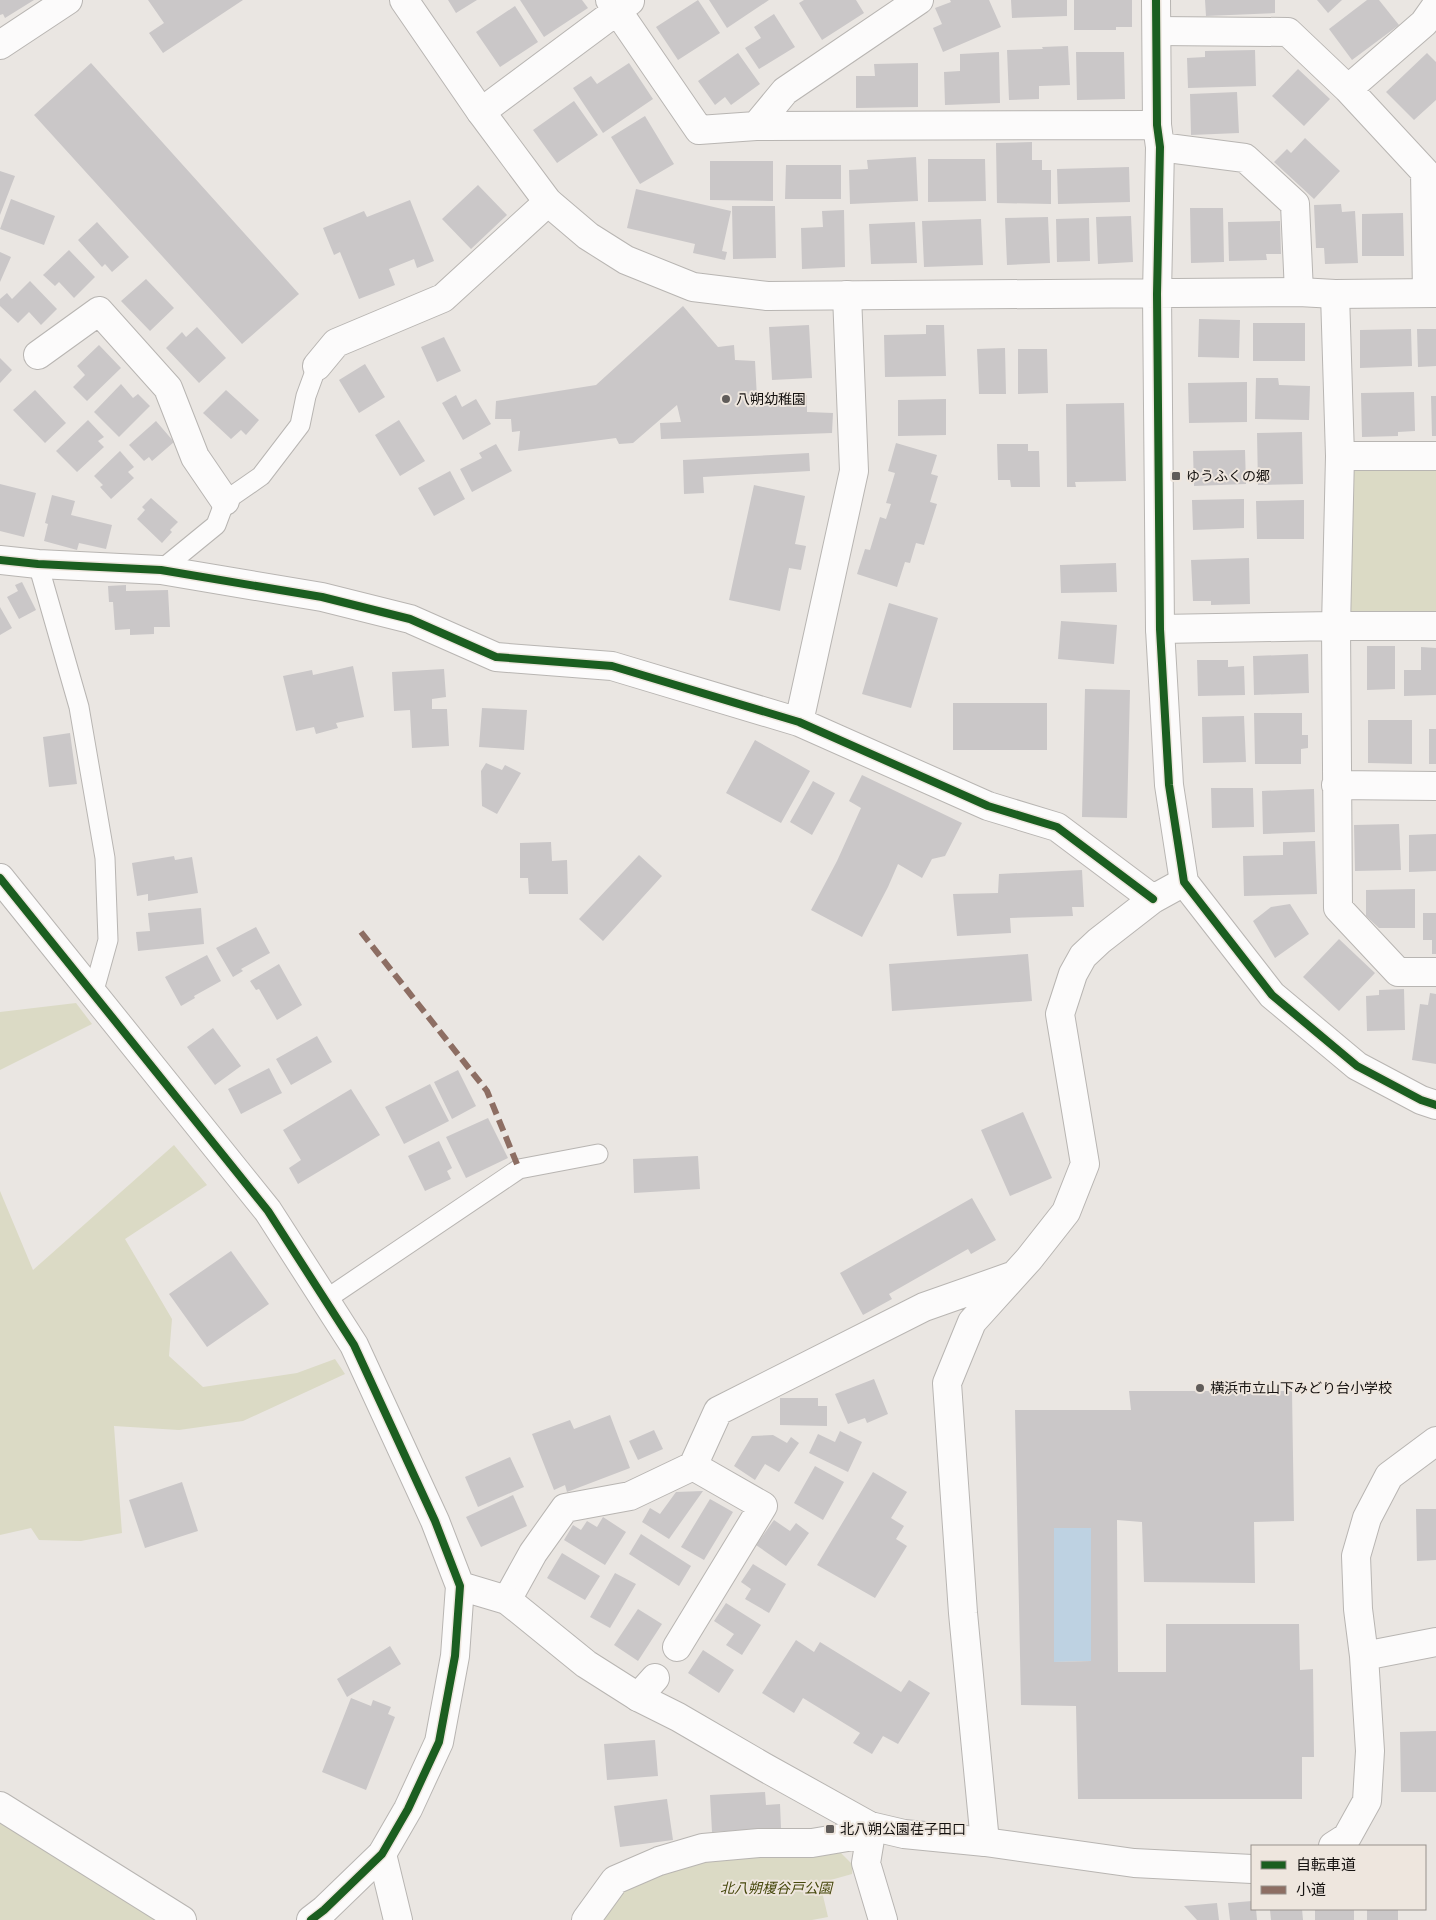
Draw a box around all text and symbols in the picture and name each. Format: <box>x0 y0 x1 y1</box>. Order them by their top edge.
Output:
place label: 八朔幼稚園 <box>736 390 806 408</box>
marker: 八朔幼稚園 <box>720 393 732 405</box>
place label: ゆうふくの郷 <box>1186 467 1270 485</box>
marker: ゆうふくの郷 <box>1170 470 1182 482</box>
place label: 横浜市立山下みどり台小学校 <box>1210 1379 1392 1397</box>
marker: 横浜市立山下みどり台小学校 <box>1194 1382 1206 1394</box>
place label: 北八朔公園荏子田口 <box>840 1820 966 1838</box>
marker: 北八朔公園荏子田口 <box>824 1823 836 1835</box>
legend <box>1251 1845 1426 1910</box>
text: 自転車道 <box>1296 1855 1356 1874</box>
park label: 北八朔榎谷戸公園 <box>720 1879 834 1897</box>
text: 小道 <box>1296 1880 1326 1899</box>

